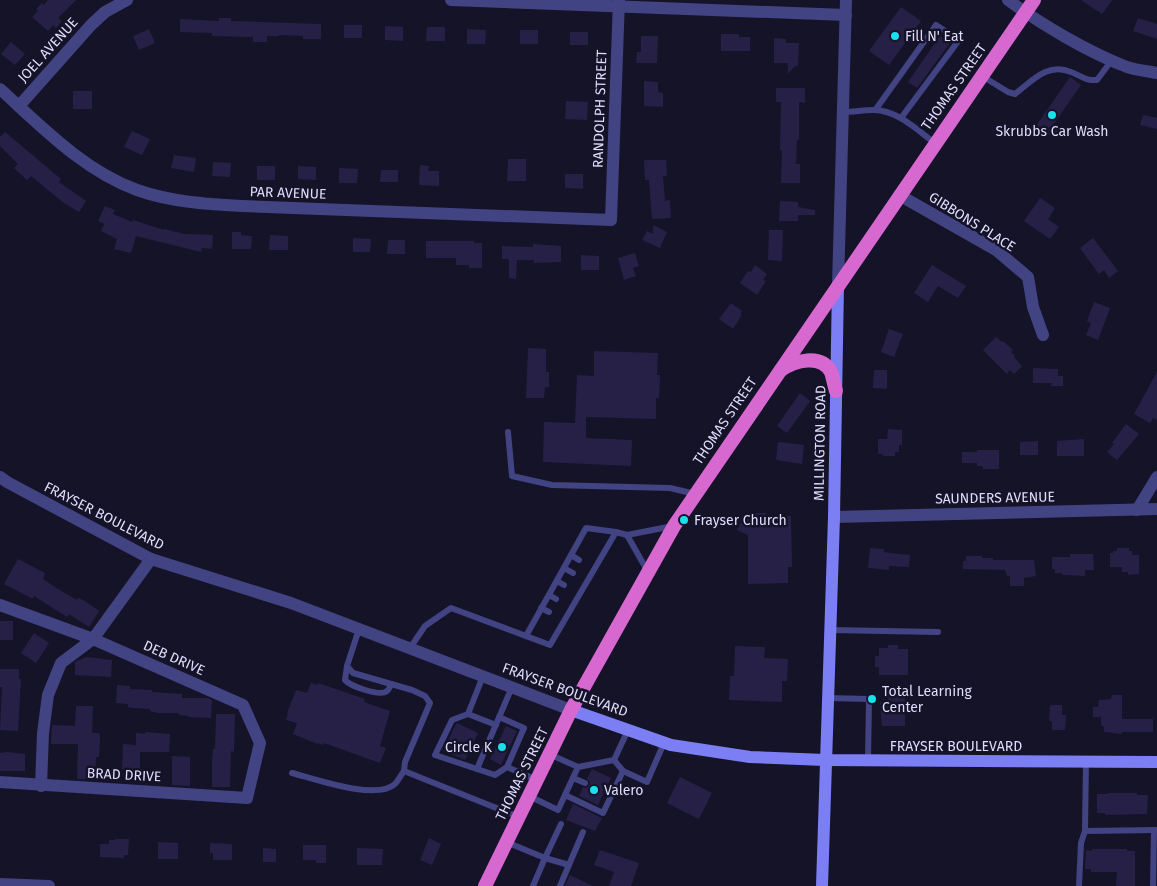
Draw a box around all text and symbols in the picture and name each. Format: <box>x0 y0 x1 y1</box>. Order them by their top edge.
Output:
street label: JOEL AVENUE <box>14 14 82 86</box>
place label: Fill N' Eat <box>905 28 965 45</box>
marker: Fill N' Eat <box>889 30 901 42</box>
street label: THOMAS STREET <box>918 40 991 134</box>
street label: RANDOLPH STREET <box>589 49 611 168</box>
marker: Skrubbs Car Wash <box>1046 109 1058 121</box>
place label: Skrubbs Car Wash <box>995 123 1109 140</box>
street label: PAR AVENUE <box>249 183 327 203</box>
street label: GIBBONS PLACE <box>926 189 1018 255</box>
street label: THOMAS STREET <box>689 373 761 468</box>
street label: MILLINGTON ROAD <box>810 385 830 501</box>
street label: FRAYSER BOULEVARD <box>41 478 167 554</box>
street label: SAUNDERS AVENUE <box>935 488 1055 508</box>
place label: Frayser Church <box>694 512 787 529</box>
marker: Frayser Church <box>678 514 690 526</box>
street label: DEB DRIVE <box>141 637 207 679</box>
street label: FRAYSER BOULEVARD <box>500 659 630 721</box>
place label: Total Learning Center <box>882 683 972 716</box>
marker: Total Learning Center <box>866 693 878 705</box>
street label: THOMAS STREET <box>492 724 552 824</box>
street label: FRAYSER BOULEVARD <box>890 738 1022 755</box>
place label: Circle K <box>445 739 493 756</box>
marker: Circle K <box>496 741 508 753</box>
street label: BRAD DRIVE <box>86 765 162 785</box>
place label: Valero <box>604 782 644 799</box>
marker: Valero <box>588 784 600 796</box>

